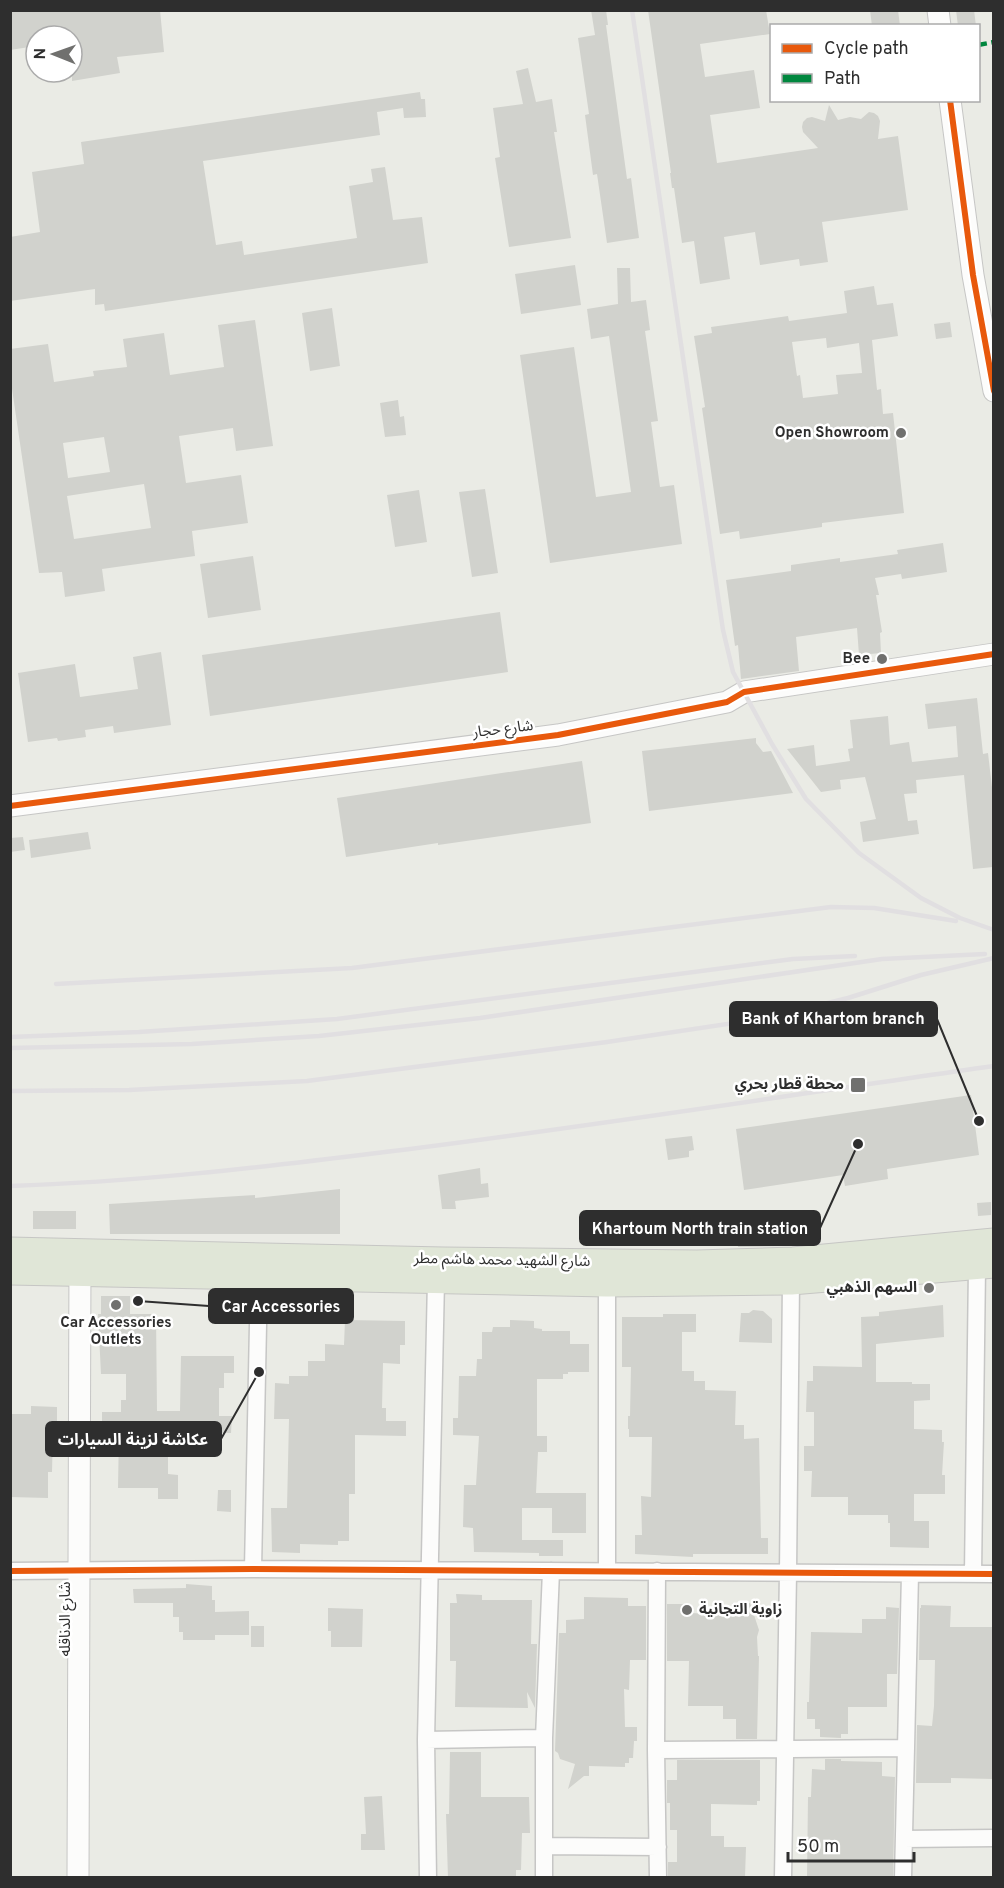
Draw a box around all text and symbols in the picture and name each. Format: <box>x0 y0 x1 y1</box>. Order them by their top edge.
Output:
north arrow <box>24 24 84 84</box>
legend <box>770 24 980 102</box>
text: Cycle path <box>824 38 909 61</box>
text: N <box>31 48 51 60</box>
text: Path <box>824 68 861 91</box>
place label: Open Showroom <box>775 424 889 443</box>
marker: Open Showroom <box>894 426 908 440</box>
place label: Bee <box>843 650 870 669</box>
marker: Bee <box>875 652 889 666</box>
street label: شارع حجار <box>471 717 535 744</box>
callout: Bank of Khartom branch <box>730 1002 937 1036</box>
text: Bank of Khartom branch <box>741 1010 925 1030</box>
place label: محطة قطار بحري <box>735 1075 844 1095</box>
marker: محطة قطار بحري <box>849 1076 867 1094</box>
callout: Khartoum North train station <box>580 1211 820 1245</box>
text: Khartoum North train station <box>592 1220 808 1240</box>
street label: شارع الشهيد محمد هاشم مطر <box>413 1250 591 1273</box>
place label: السهم الذهبي <box>826 1279 917 1298</box>
marker: السهم الذهبي <box>922 1281 936 1295</box>
callout: Car Accessories <box>209 1289 353 1323</box>
marker: Car Accessories Outlets <box>109 1298 123 1312</box>
text: Car Accessories <box>222 1298 341 1318</box>
place label: Car Accessories Outlets <box>60 1314 172 1350</box>
callout: عكاشة لزينة السيارات <box>46 1422 221 1456</box>
text: عكاشة لزينة السيارات <box>58 1431 208 1451</box>
street label: شارع الدناقله <box>57 1581 77 1657</box>
place label: زاوية التجانية <box>699 1600 782 1620</box>
marker: زاوية التجانية <box>680 1603 694 1617</box>
scale bar <box>788 1825 914 1863</box>
text: 50 m <box>797 1836 839 1859</box>

